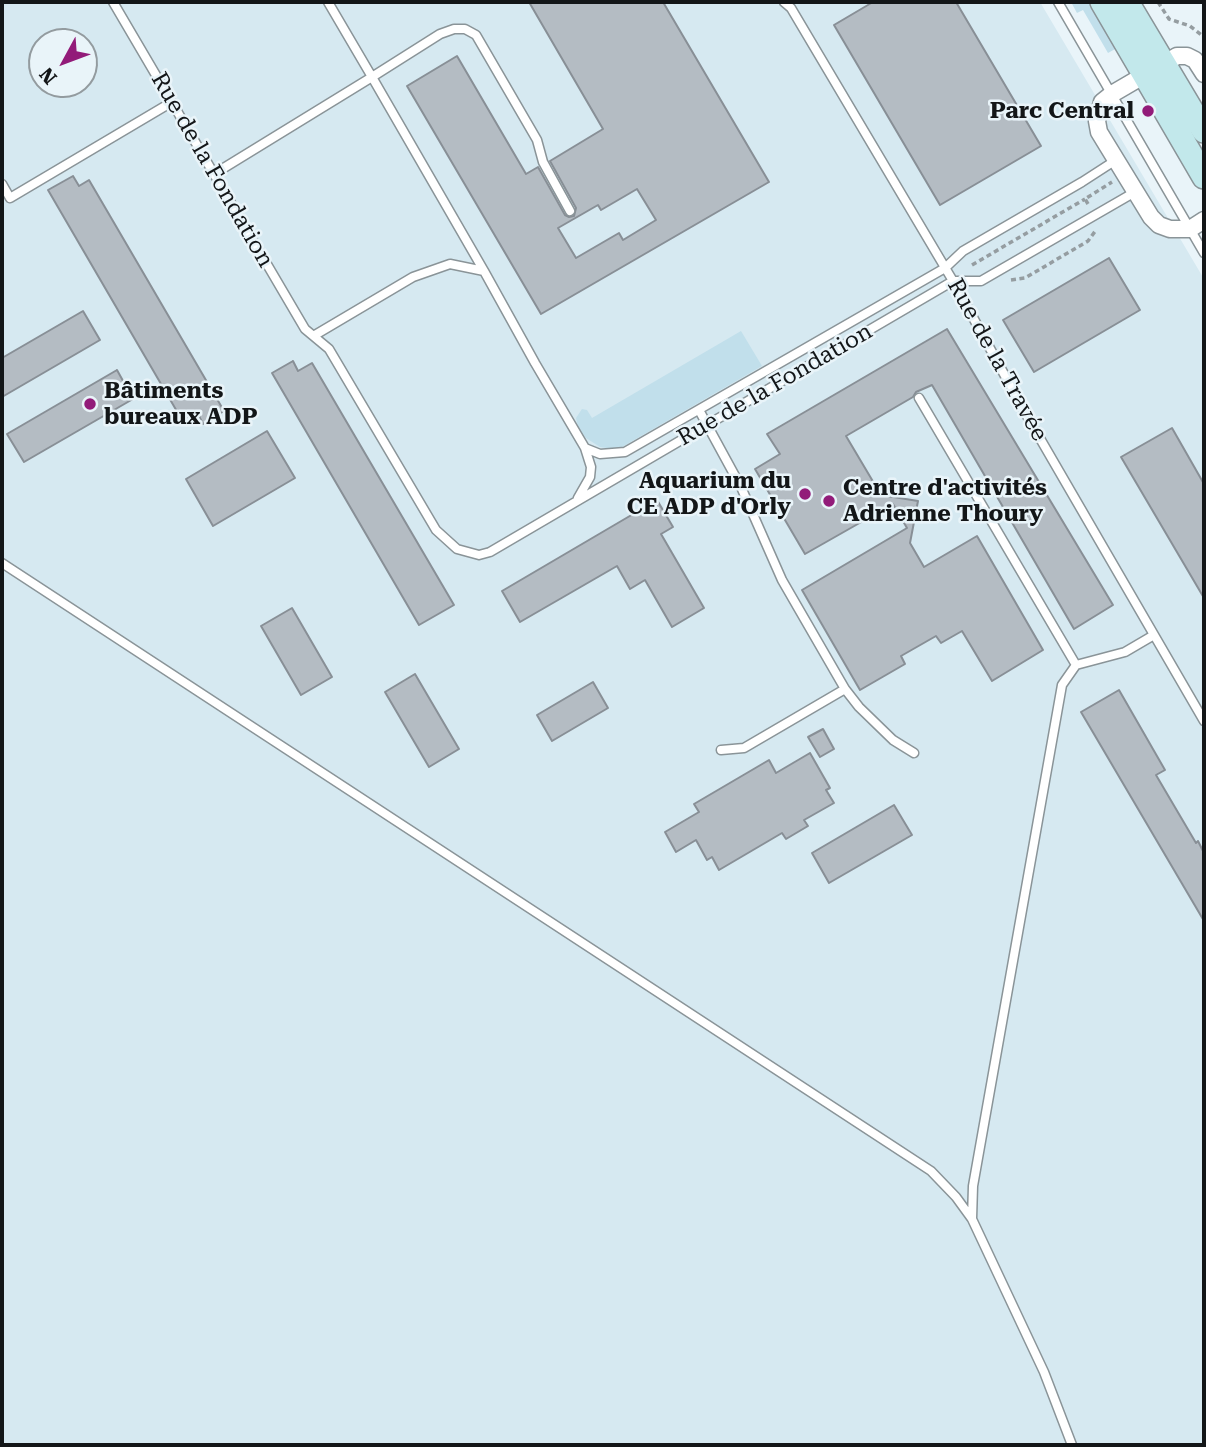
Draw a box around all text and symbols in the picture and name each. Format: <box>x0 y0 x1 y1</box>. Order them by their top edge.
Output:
north arrow <box>28 28 98 98</box>
text: N <box>35 63 62 89</box>
street label: Rue de la Fondation <box>145 68 279 272</box>
place label: Parc Central <box>990 97 1134 125</box>
marker: Parc Central <box>1140 103 1156 119</box>
street label: Rue de la Travée <box>941 274 1053 446</box>
street label: Rue de la Fondation <box>673 318 877 452</box>
place label: Bâtiments bureaux ADP <box>104 377 257 431</box>
marker: Bâtiments bureaux ADP <box>82 396 98 412</box>
place label: Aquarium du CE ADP d'Orly <box>627 467 791 521</box>
place label: Centre d'activités Adrienne Thoury <box>843 474 1047 528</box>
marker: Aquarium du CE ADP d'Orly <box>797 486 813 502</box>
marker: Centre d'activités Adrienne Thoury <box>821 493 837 509</box>

